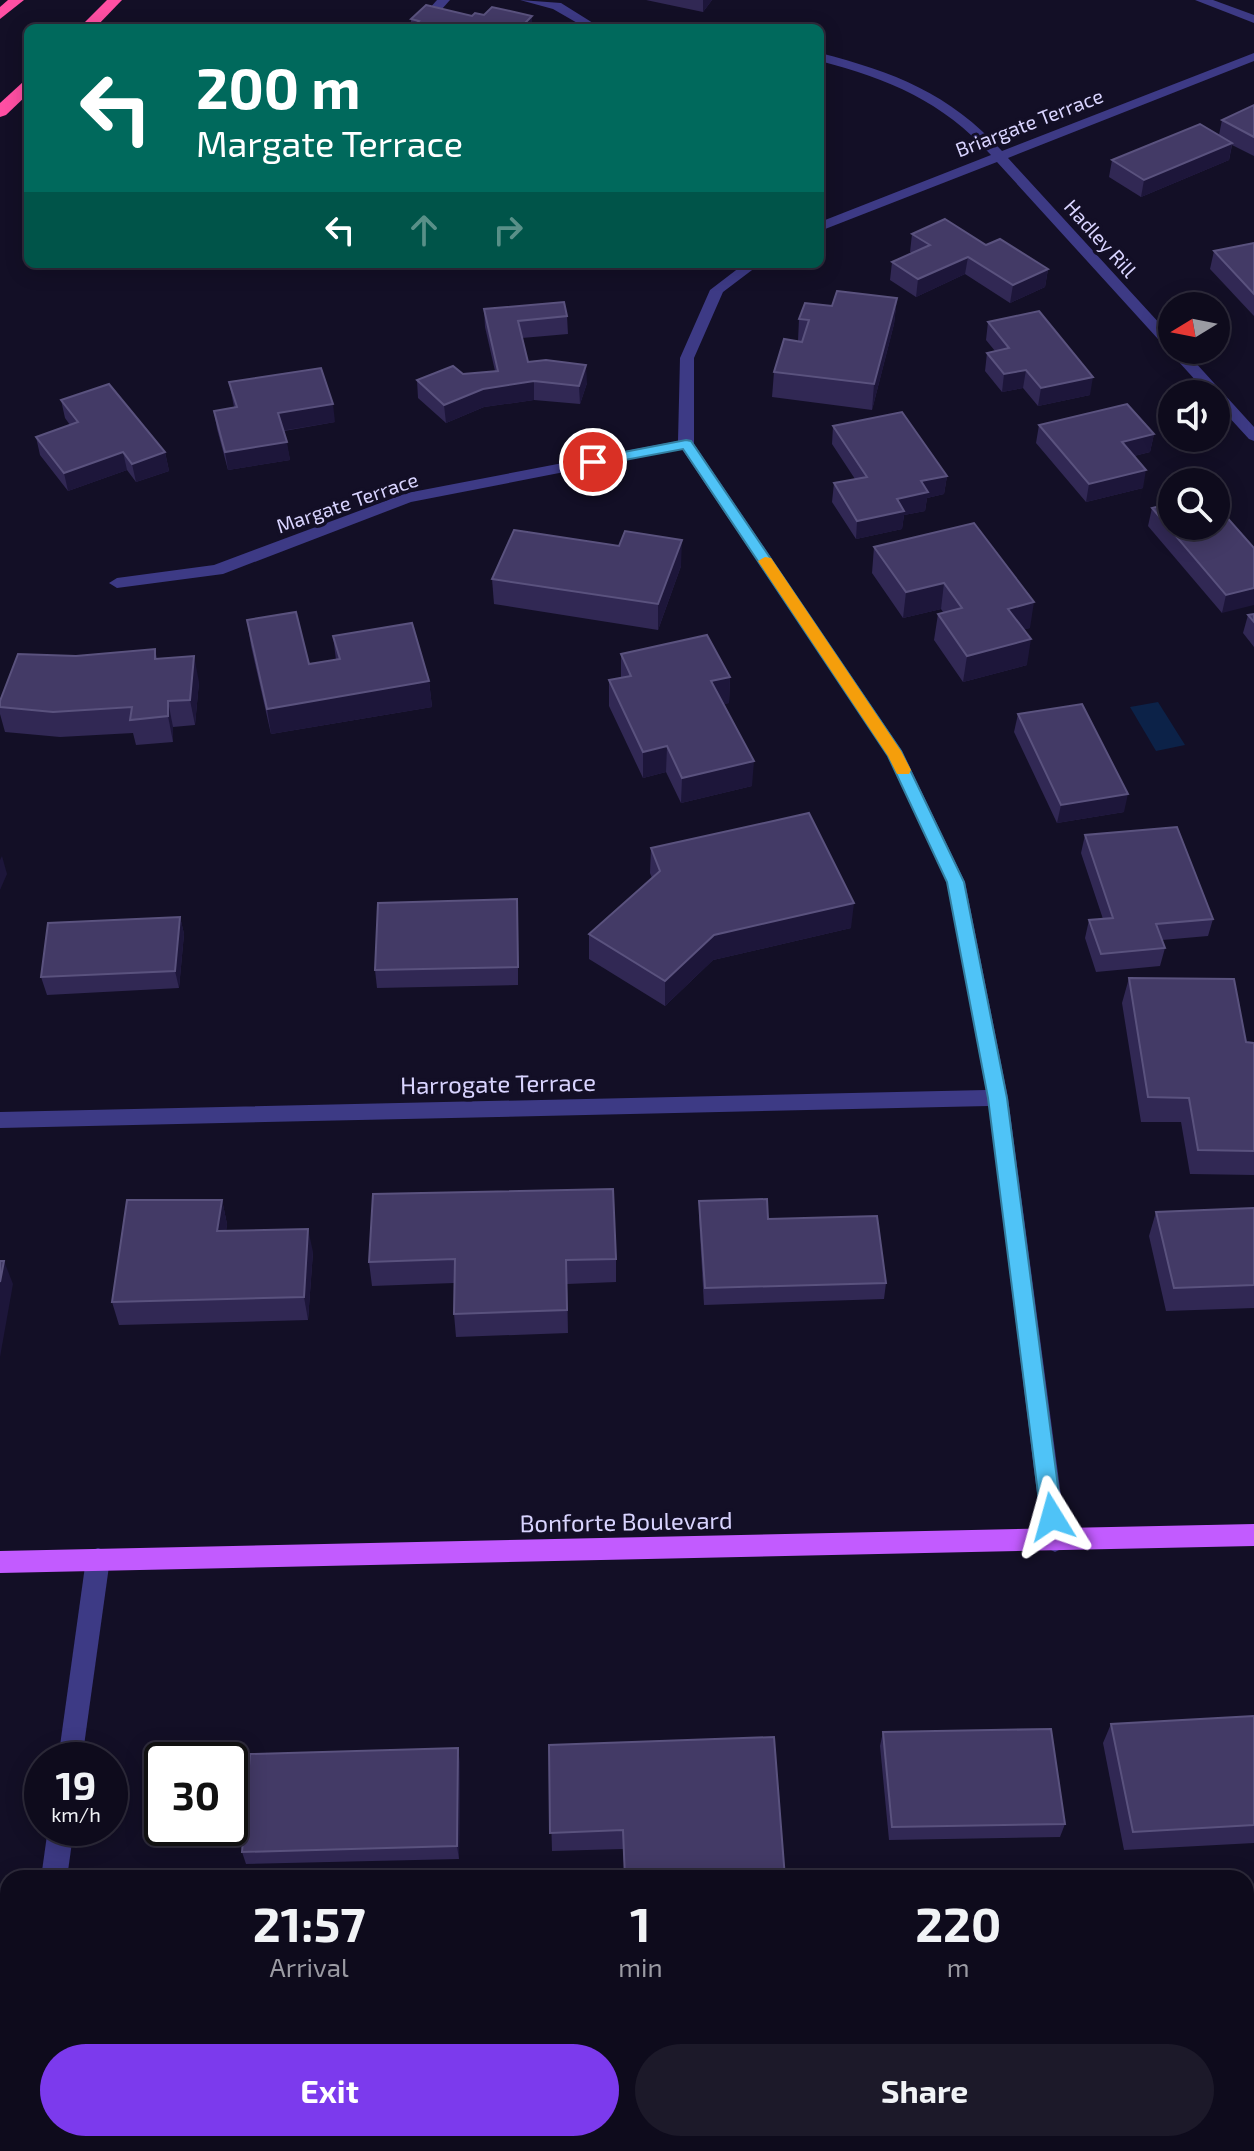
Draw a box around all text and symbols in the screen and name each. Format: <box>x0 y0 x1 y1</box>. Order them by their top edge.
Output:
text: 200 m <box>196 53 361 120</box>
icon: left <box>64 56 168 160</box>
street label: Briargate Terrace <box>952 83 1106 161</box>
text: Margate Terrace <box>196 121 463 164</box>
street label: Hadley Rill <box>1060 194 1142 282</box>
icon: left <box>318 208 362 252</box>
icon: ahead <box>402 208 446 252</box>
icon: right <box>486 208 530 252</box>
north arrow <box>1158 292 1230 364</box>
map controls <box>1158 292 1230 540</box>
button: sound <box>1158 380 1230 452</box>
pin <box>559 428 627 496</box>
icon: arrive <box>571 440 615 484</box>
street label: Margate Terrace <box>273 467 421 537</box>
button: search <box>1158 468 1230 540</box>
street label: Harrogate Terrace <box>400 1067 596 1099</box>
position arrow <box>1010 1475 1094 1559</box>
street label: Bonforte Boulevard <box>519 1505 733 1537</box>
speed limit sign: 30 <box>144 1742 248 1846</box>
text: 19 <box>56 1760 96 1808</box>
text: km/h <box>51 1802 101 1826</box>
text: 21:57 <box>253 1894 366 1952</box>
text: 1 <box>630 1894 651 1952</box>
text: 220 <box>915 1894 1001 1952</box>
text: Arrival <box>270 1951 349 1982</box>
text: min <box>618 1951 663 1982</box>
text: m <box>947 1951 970 1982</box>
button: Exit <box>40 2044 619 2136</box>
button: Share <box>635 2044 1214 2136</box>

